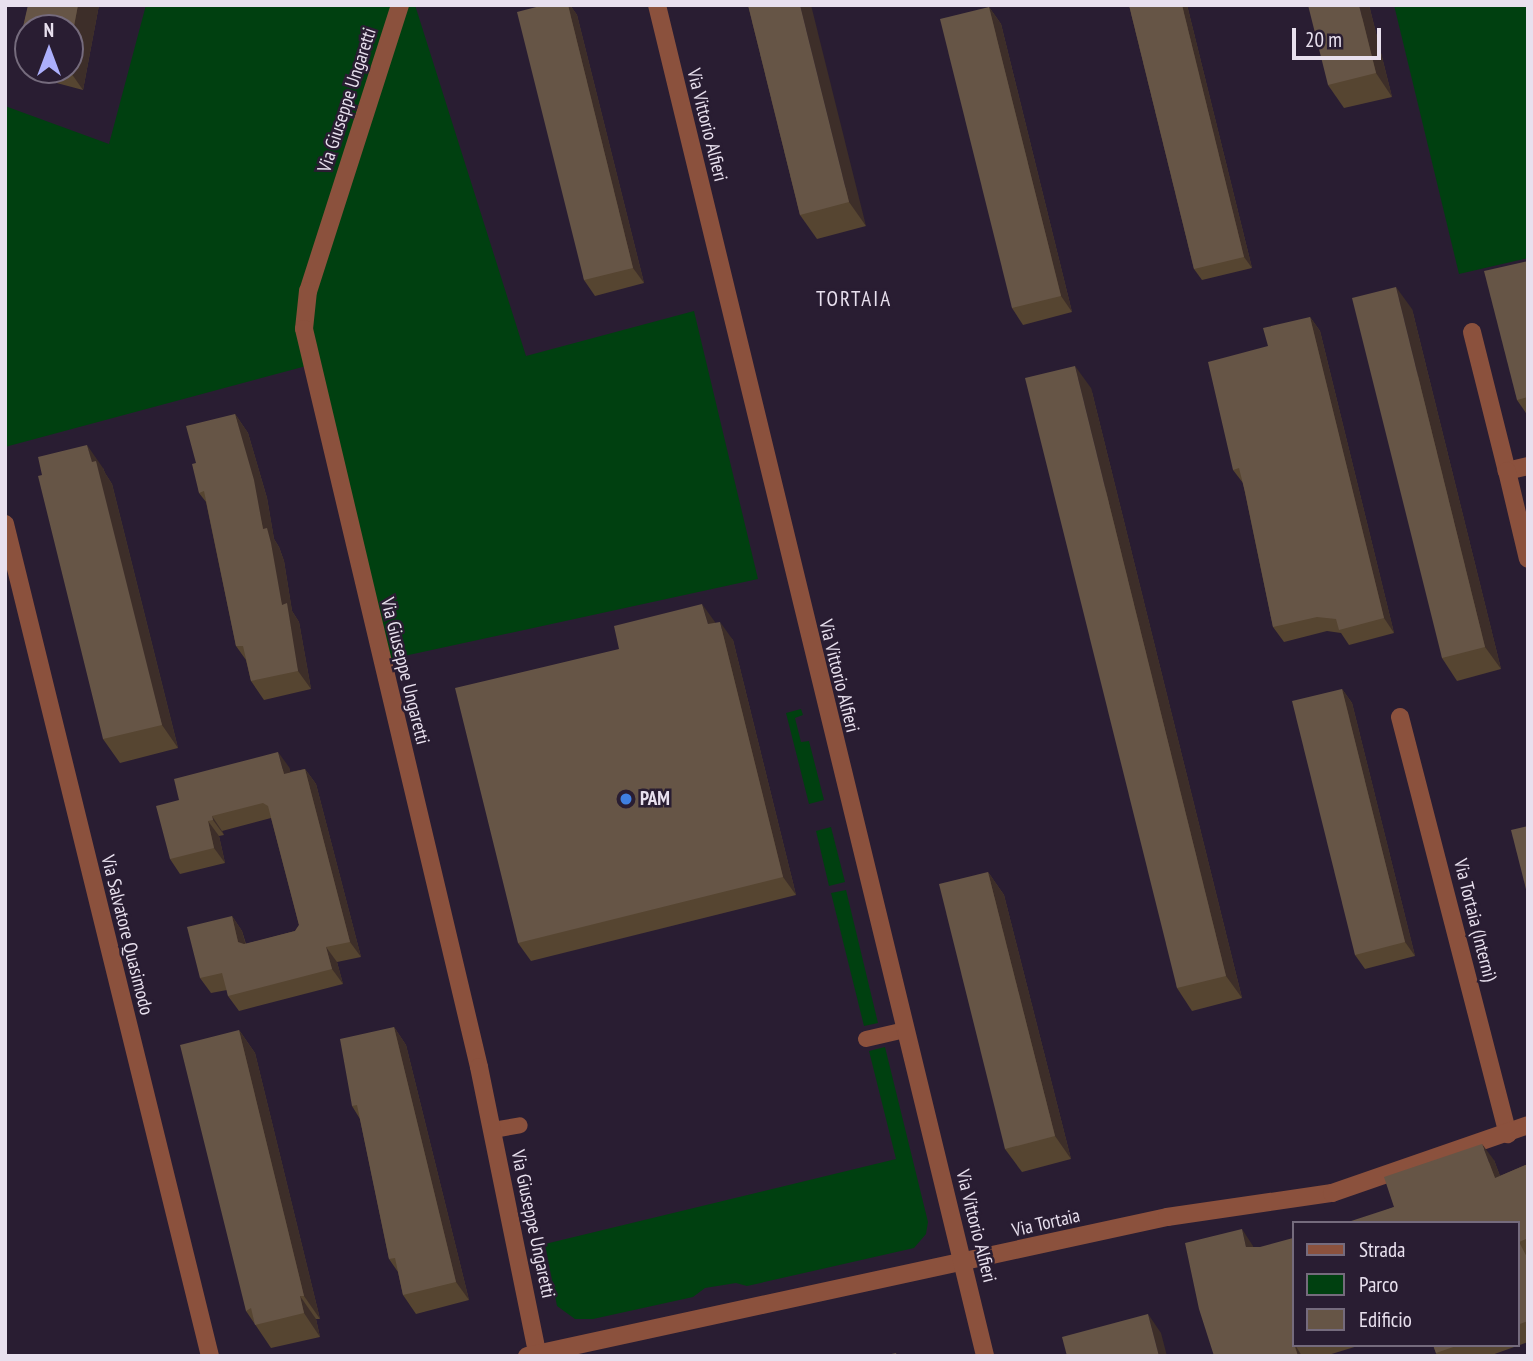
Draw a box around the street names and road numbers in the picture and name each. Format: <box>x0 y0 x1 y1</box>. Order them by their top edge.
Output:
street label: Via Giuseppe Ungaretti <box>313 25 381 175</box>
street label: Via Vittorio Alfieri <box>682 66 732 184</box>
street label: Via Giuseppe Ungaretti <box>376 595 434 747</box>
street label: Via Vittorio Alfieri <box>814 617 864 735</box>
street label: Via Salvatore Quasimodo <box>96 853 158 1017</box>
street label: Via Tortaia (Interni) <box>1449 856 1501 984</box>
street label: Via Giuseppe Ungaretti <box>506 1148 560 1300</box>
street label: Via Vittorio Alfieri <box>951 1167 1001 1285</box>
street label: Via Tortaia <box>1010 1204 1082 1242</box>

